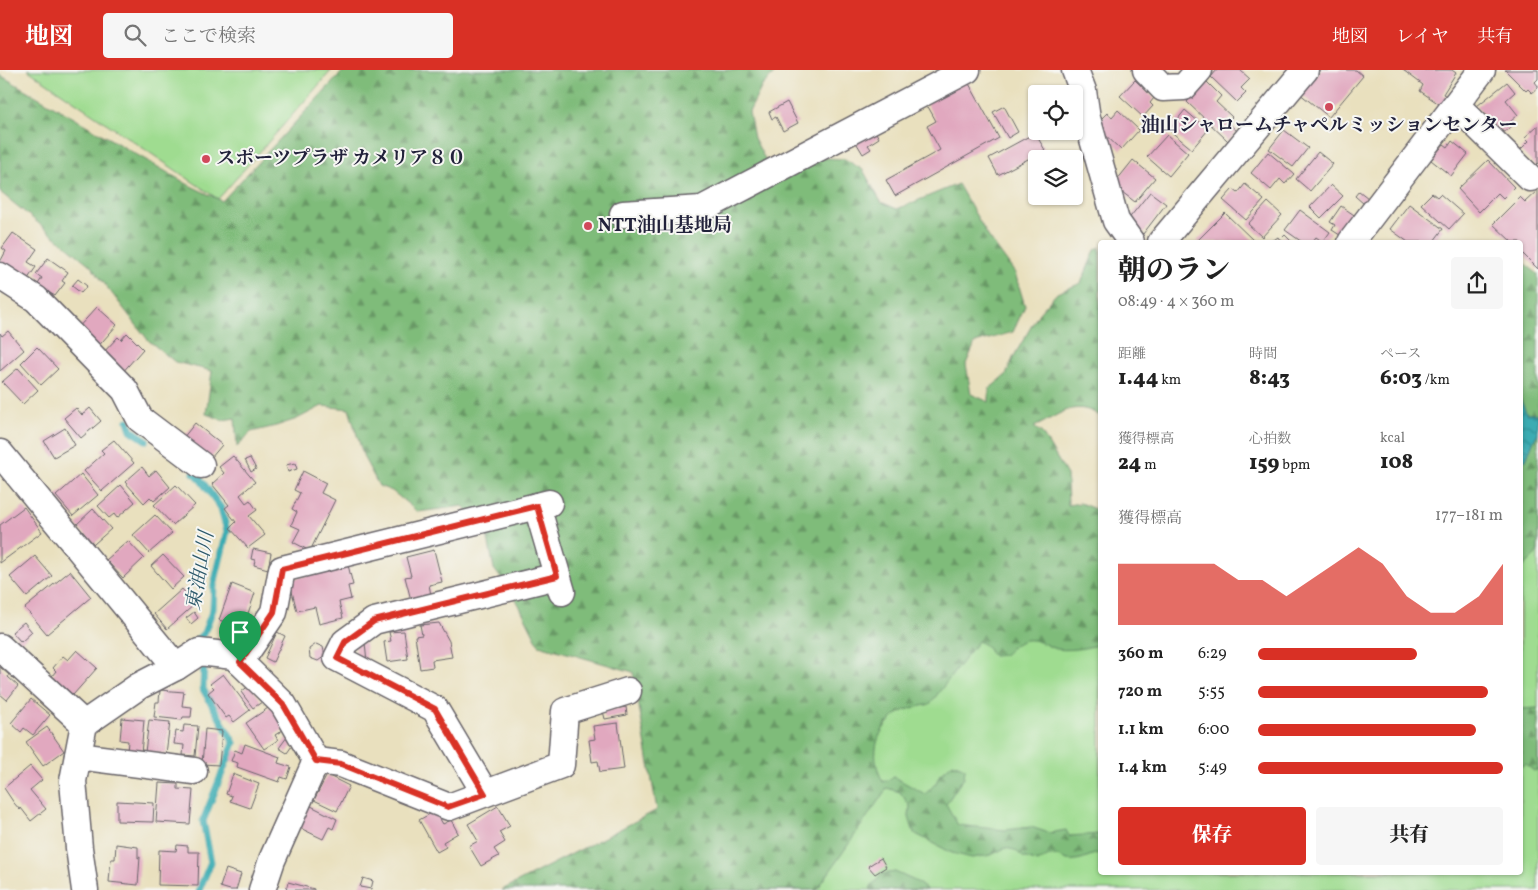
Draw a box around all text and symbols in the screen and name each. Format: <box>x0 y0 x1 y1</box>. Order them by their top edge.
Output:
search box <box>103 13 453 58</box>
text: 地図 <box>25 21 73 55</box>
icon: search <box>121 21 149 49</box>
text: ここで検索 <box>161 24 256 50</box>
text: 地図 <box>1332 25 1368 50</box>
text: レイヤ <box>1396 25 1449 50</box>
text: 共有 <box>1477 25 1513 50</box>
map controls <box>1028 85 1083 205</box>
button: locate <box>1028 85 1083 140</box>
marker: 油山シャロームチャペルミッションセンター <box>1323 101 1335 113</box>
place label: 油山シャロームチャペルミッションセンター <box>1140 113 1518 139</box>
place label: スポーツプラザ カメリア８０ <box>216 146 466 172</box>
button: layers <box>1028 150 1083 205</box>
marker: スポーツプラザ カメリア８０ <box>200 153 212 165</box>
place label: NTT油山基地局 <box>598 213 732 239</box>
marker: NTT油山基地局 <box>582 220 594 232</box>
text: 朝のラン <box>1118 252 1230 291</box>
button: share <box>1451 257 1503 309</box>
text: 08:49 · 4 × 360 m <box>1118 291 1234 313</box>
text: 距離 <box>1118 345 1146 364</box>
text: 時間 <box>1249 345 1277 364</box>
text: ペース <box>1380 345 1421 364</box>
text: 1.44 <box>1118 364 1158 393</box>
text: 8:43 <box>1249 364 1290 393</box>
text: 6:03 <box>1380 364 1422 393</box>
text: km <box>1158 371 1181 390</box>
text: /km <box>1422 371 1450 390</box>
text: kcal <box>1380 429 1405 448</box>
text: 獲得標高 <box>1118 430 1174 449</box>
text: 心拍数 <box>1249 430 1291 449</box>
text: 108 <box>1380 448 1413 477</box>
text: 24 <box>1118 449 1141 478</box>
text: 159 <box>1249 449 1279 478</box>
text: m <box>1141 456 1157 475</box>
text: bpm <box>1279 456 1310 475</box>
text: 177–181 m <box>1435 505 1503 527</box>
text: 獲得標高 <box>1118 508 1182 530</box>
water label: 東油山川 <box>180 527 222 613</box>
pin <box>219 611 261 662</box>
icon: arrive <box>226 618 254 646</box>
text: 360 m <box>1118 643 1163 665</box>
text: 6:29 <box>1198 643 1227 665</box>
text: 720 m <box>1118 681 1162 703</box>
text: 5:55 <box>1198 681 1225 703</box>
text: 1.1 km <box>1118 719 1164 741</box>
text: 6:00 <box>1198 719 1229 741</box>
text: 1.4 km <box>1118 757 1167 779</box>
text: 5:49 <box>1198 757 1227 779</box>
button: 保存 <box>1118 807 1306 865</box>
button: 共有 <box>1316 807 1503 865</box>

